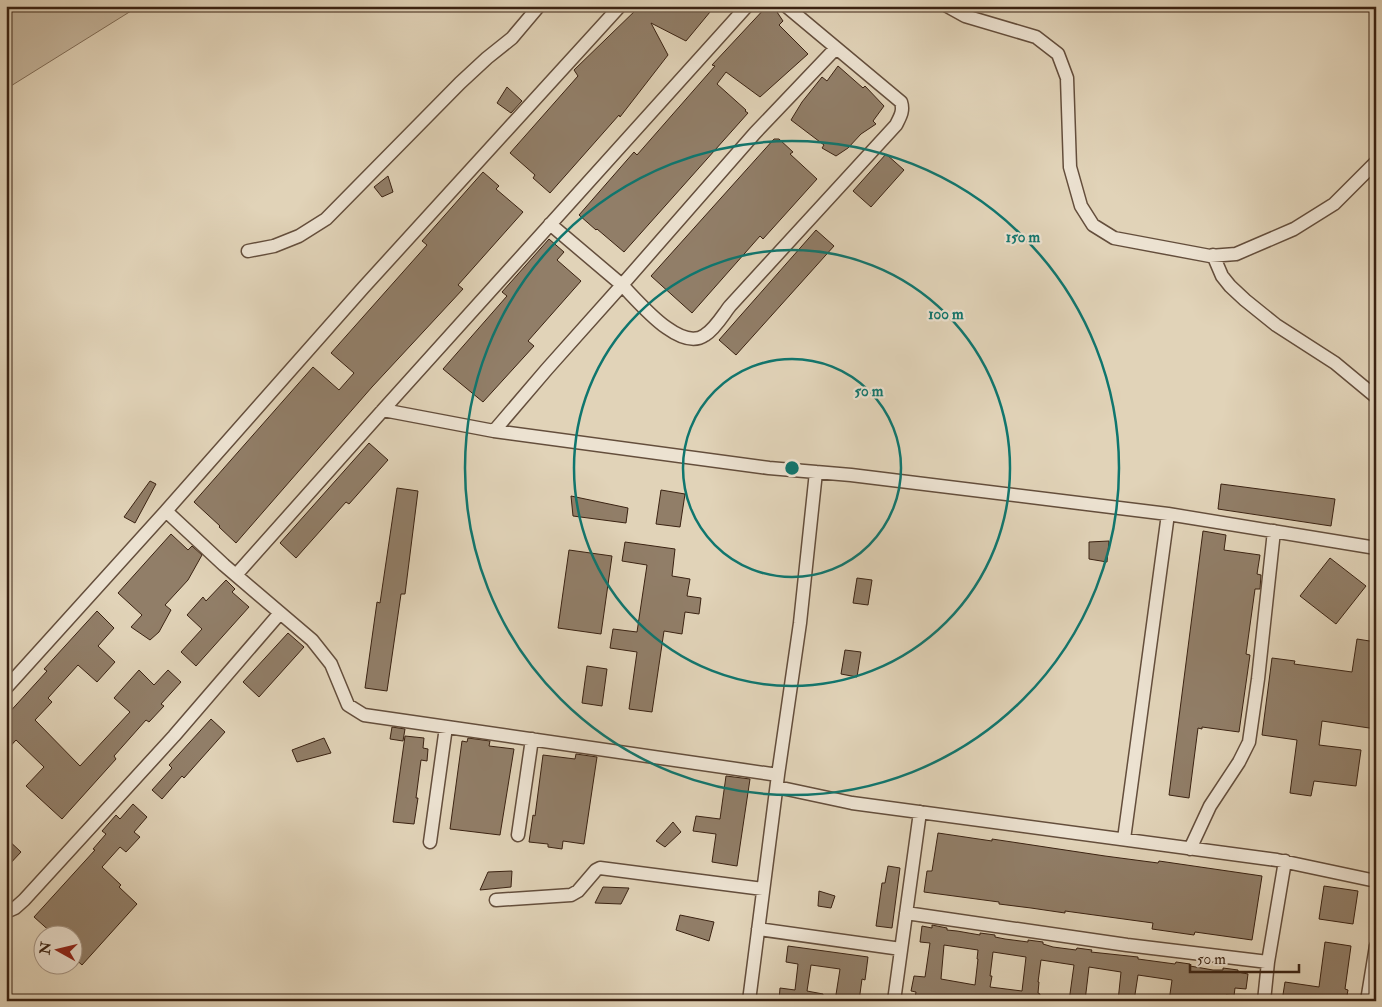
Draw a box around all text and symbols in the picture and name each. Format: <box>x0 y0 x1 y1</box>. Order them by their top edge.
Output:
text: 150 m <box>1006 228 1040 247</box>
text: 100 m <box>928 305 964 324</box>
text: 50 m <box>855 382 884 401</box>
centre of rings <box>783 459 801 477</box>
north arrow <box>32 924 82 974</box>
text: N <box>36 940 55 957</box>
scale bar <box>1190 942 1298 974</box>
text: 50 m <box>1197 950 1226 969</box>

